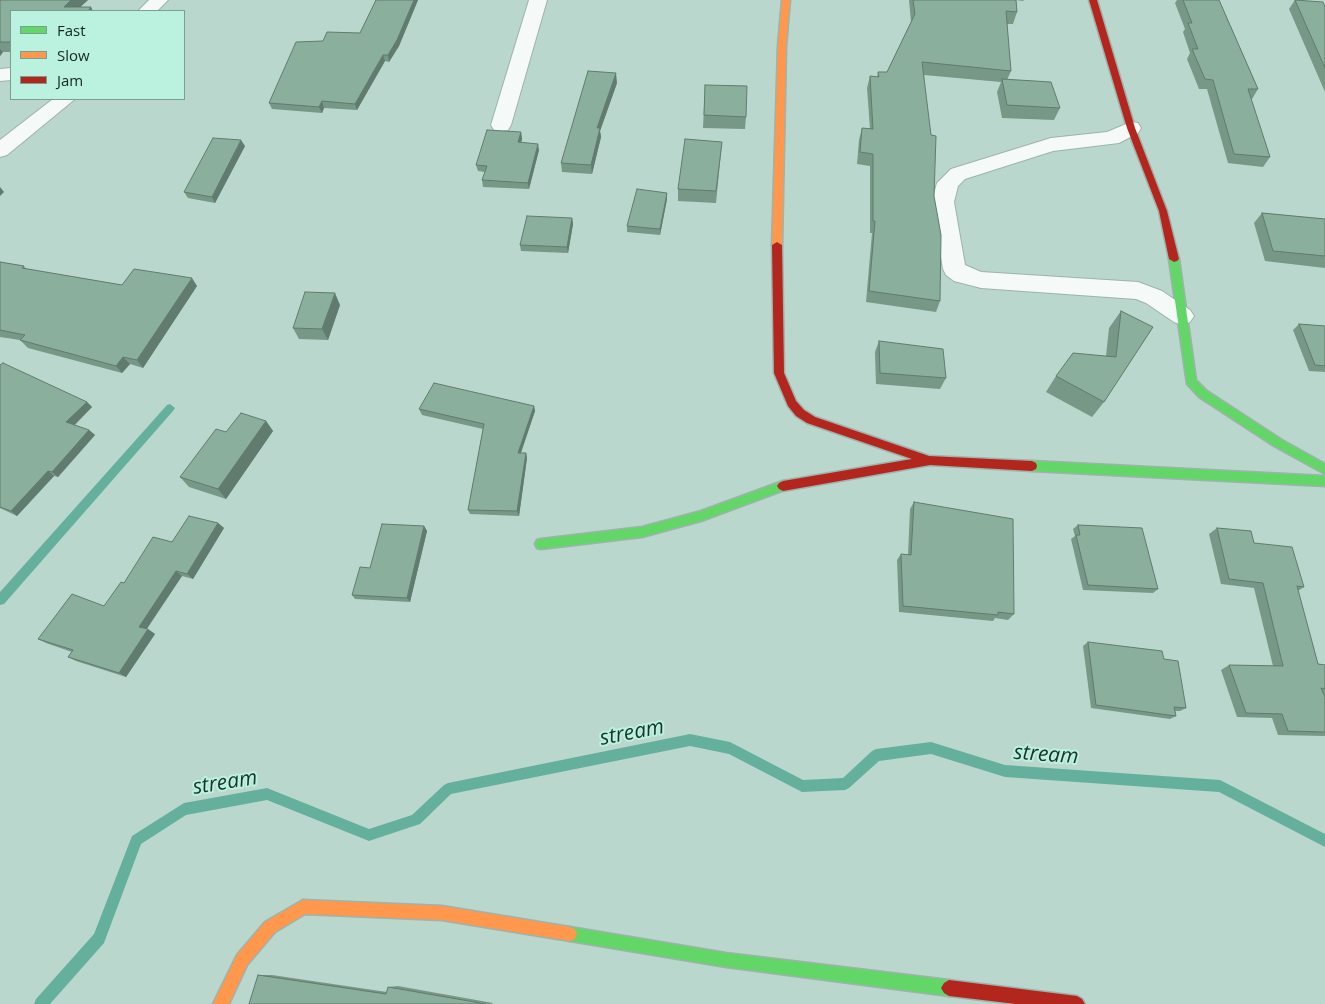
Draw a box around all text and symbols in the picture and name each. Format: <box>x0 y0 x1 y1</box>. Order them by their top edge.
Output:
legend <box>10 10 185 100</box>
text: Fast <box>57 20 86 40</box>
text: Slow <box>57 45 90 65</box>
text: Jam <box>57 70 83 90</box>
water label: stream <box>598 714 666 752</box>
water label: stream <box>1013 740 1079 770</box>
water label: stream <box>191 765 259 801</box>

